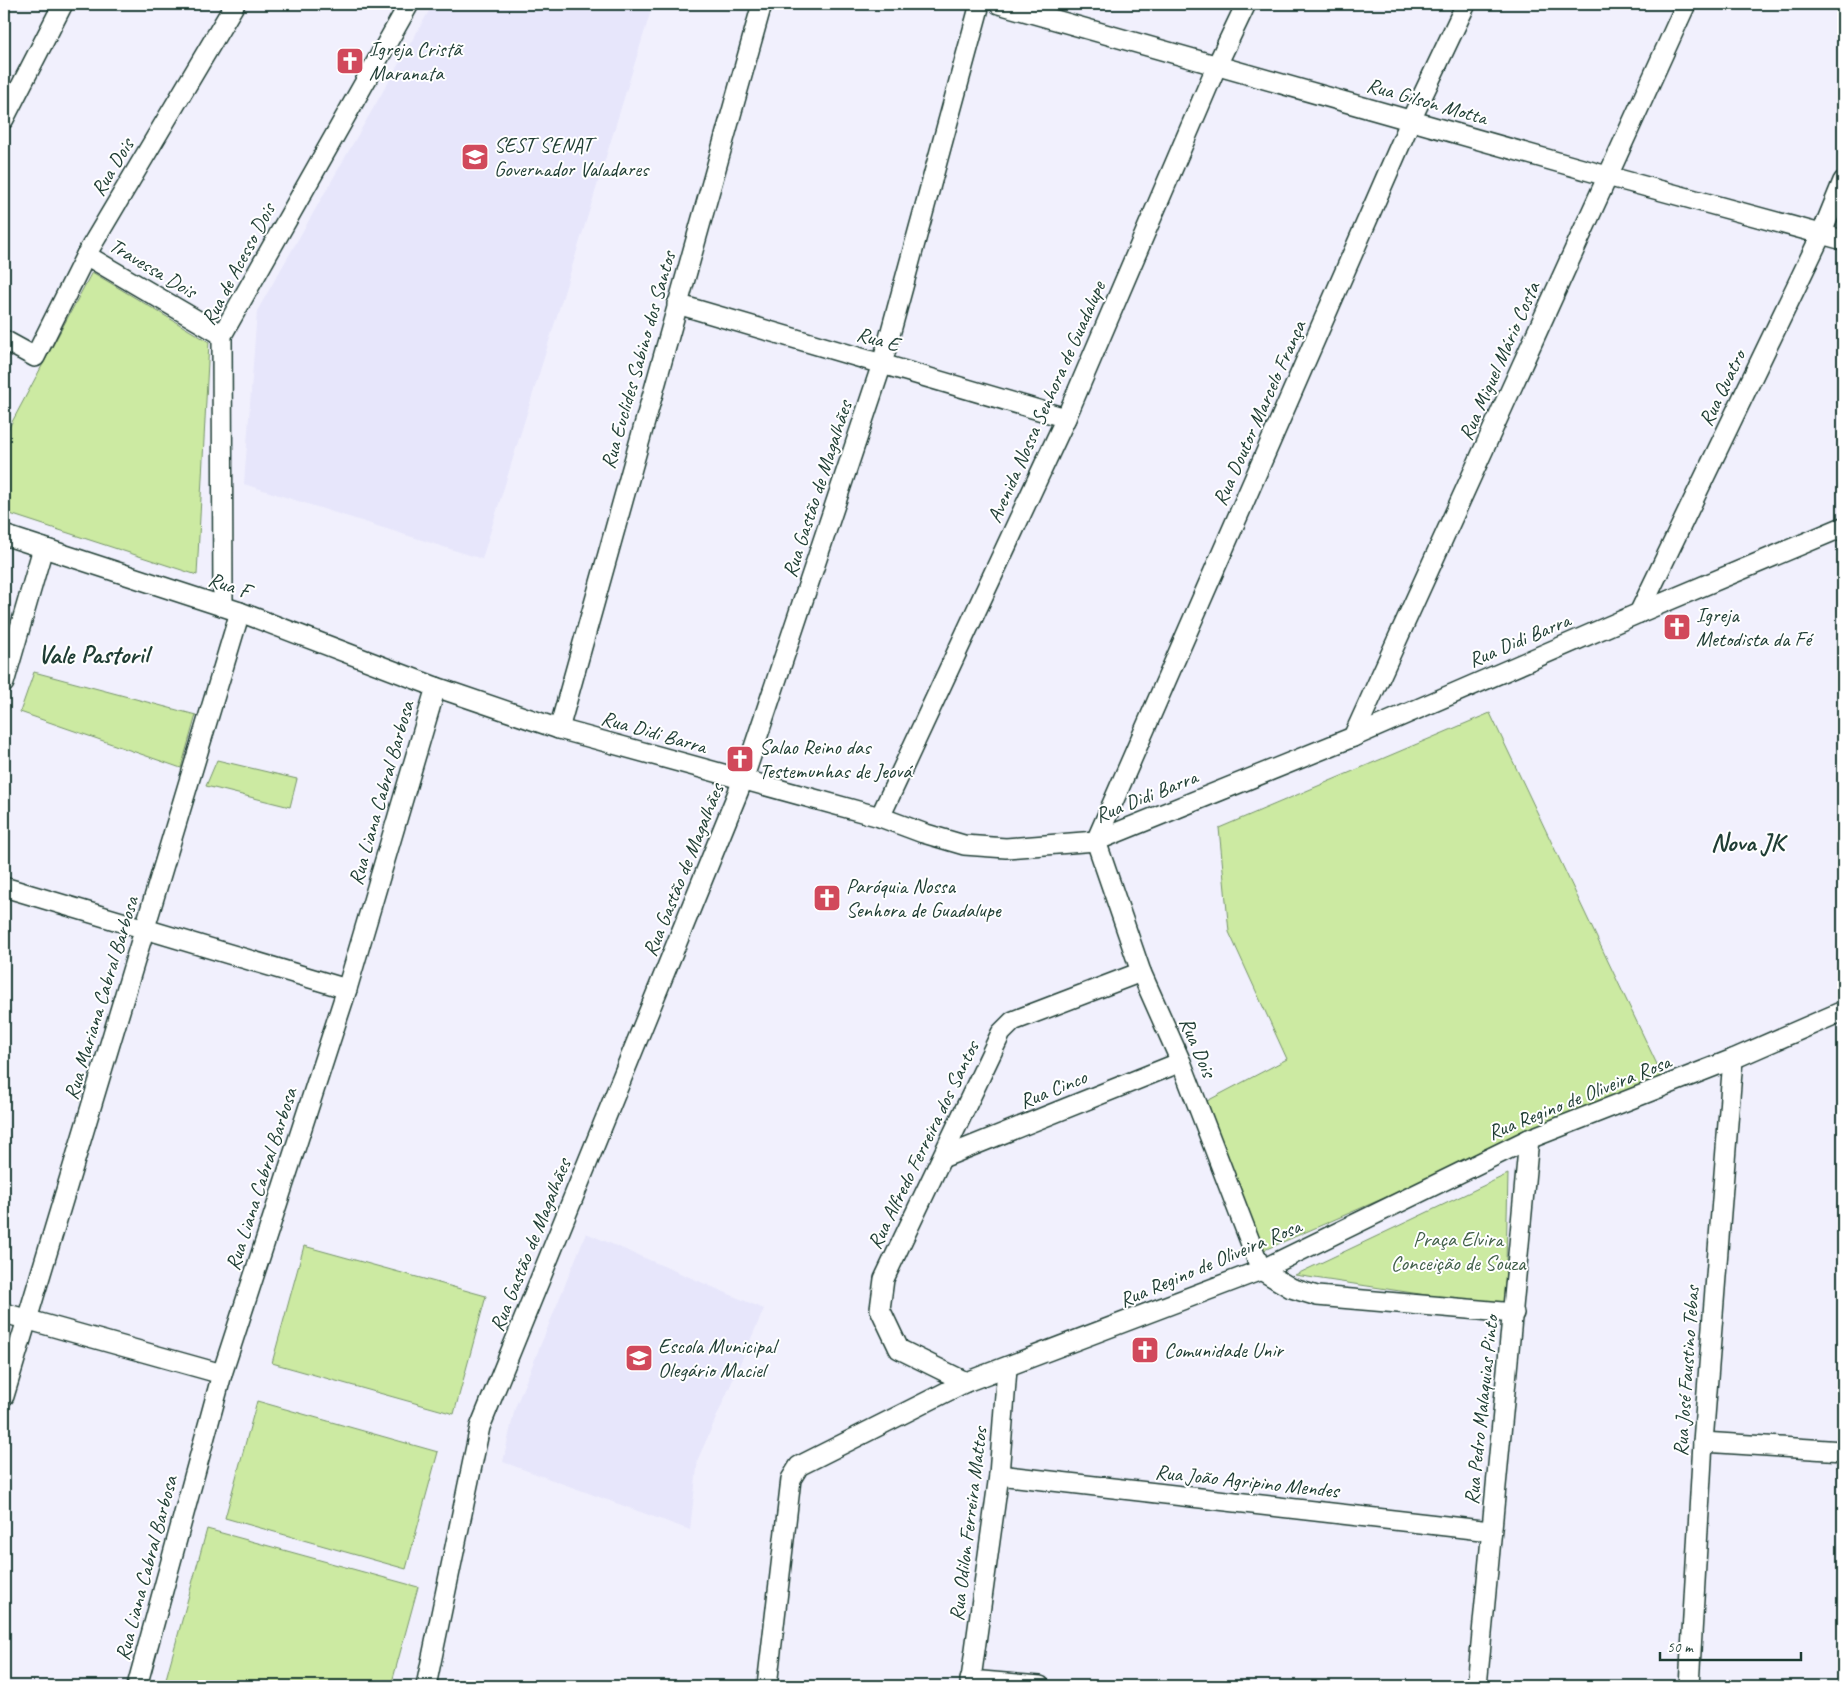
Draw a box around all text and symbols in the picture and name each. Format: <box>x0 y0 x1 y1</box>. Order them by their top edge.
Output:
place label: Igreja Cristã Maranata <box>369 36 464 86</box>
church icon: Igreja Cristã Maranata <box>335 46 365 76</box>
street label: Rua Gilson Motta <box>1364 71 1492 131</box>
street label: Rua Dois <box>85 132 140 201</box>
place label: SEST SENAT Governador Valadares <box>494 132 650 182</box>
school or university icon: SEST SENAT Governador Valadares <box>460 142 490 172</box>
street label: Rua de Acesso Dois <box>195 197 282 329</box>
street label: Travessa Dois <box>105 232 203 305</box>
street label: Rua Euclides Sabino dos Santos <box>595 247 682 472</box>
street label: Avenida Nossa Senhora de Guadalupe <box>981 276 1112 527</box>
street label: Rua Miguel Mário Costa <box>1452 276 1546 444</box>
street label: Rua Doutor Marcelo França <box>1207 315 1312 509</box>
street label: Rua E <box>854 321 905 358</box>
street label: Rua Quatro <box>1693 344 1753 430</box>
street label: Rua Gastão de Magalhães <box>776 396 858 580</box>
street label: Rua F <box>205 566 258 606</box>
place label: Igreja Metodista da Fé <box>1696 602 1814 652</box>
street label: Rua Didi Barra <box>1464 606 1576 673</box>
church icon: Igreja Metodista da Fé <box>1662 612 1692 642</box>
district label: Vale Pastoril <box>38 638 153 671</box>
street label: Rua Liana Cabral Barbosa <box>342 696 420 888</box>
street label: Rua Didi Barra <box>598 705 712 760</box>
place label: Salao Reino das Testemunhas de Jeová <box>759 734 913 784</box>
church icon: Salao Reino das Testemunhas de Jeová <box>725 744 755 774</box>
street label: Rua Didi Barra <box>1091 763 1203 828</box>
street label: Rua Gastão de Magalhães <box>637 778 730 960</box>
district label: Nova JK <box>1711 826 1788 859</box>
place label: Paróquia Nossa Senhora de Guadalupe <box>846 873 1002 923</box>
church icon: Paróquia Nossa Senhora de Guadalupe <box>812 883 842 913</box>
street label: Rua Mariana Cabral Barbosa <box>58 892 145 1103</box>
street label: Rua Dois <box>1174 1013 1223 1083</box>
street label: Rua Alfredo Ferreira dos Santos <box>861 1035 986 1253</box>
street label: Rua Regino de Oliveira Rosa <box>1484 1048 1676 1146</box>
street label: Rua Cinco <box>1016 1063 1092 1114</box>
street label: Rua Liana Cabral Barbosa <box>219 1083 303 1273</box>
street label: Rua Gastão de Magalhães <box>484 1153 577 1335</box>
street label: Rua Regino de Oliveira Rosa <box>1115 1212 1307 1313</box>
park label: Praça Elvira Conceição de Souza <box>1391 1226 1527 1276</box>
street label: Rua José Faustino Tebas <box>1667 1283 1705 1457</box>
street label: Rua Pedro Malaquias Pinto <box>1458 1311 1504 1506</box>
place label: Escola Municipal Olegário Maciel <box>658 1333 779 1383</box>
church icon: Comunidade Unir <box>1130 1335 1160 1365</box>
place label: Comunidade Unir <box>1164 1337 1284 1363</box>
school or university icon: Escola Municipal Olegário Maciel <box>624 1343 654 1373</box>
street label: Rua Odilon Ferreira Mattos <box>943 1424 993 1622</box>
street label: Rua João Agripino Mendes <box>1154 1458 1342 1504</box>
street label: Rua Liana Cabral Barbosa <box>109 1471 184 1663</box>
scale bar <box>1660 1630 1801 1662</box>
text: 50 m <box>1667 1638 1694 1657</box>

